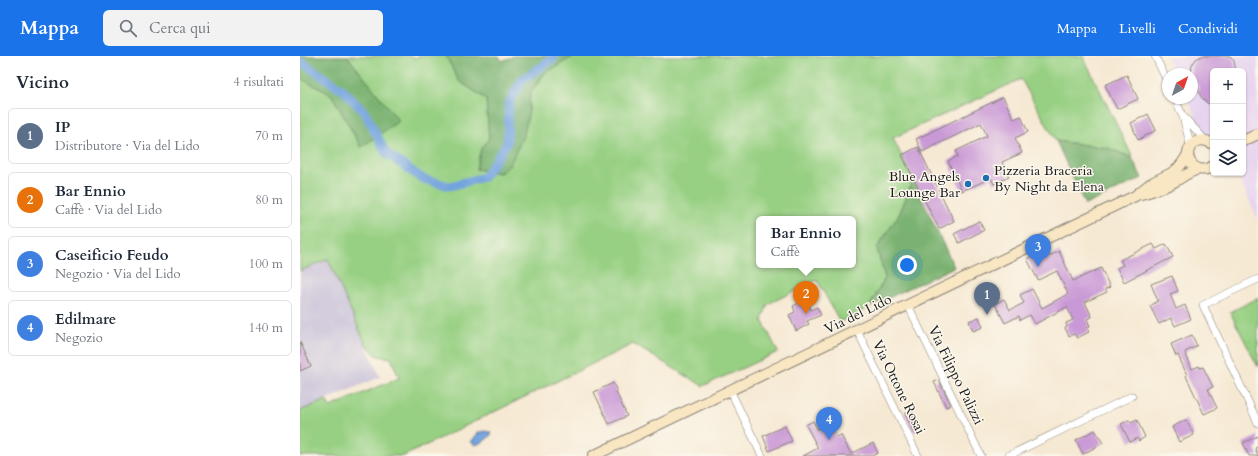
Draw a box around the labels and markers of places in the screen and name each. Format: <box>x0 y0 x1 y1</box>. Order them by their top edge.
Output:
place label: Pizzeria Braceria By Night da Elena <box>994 161 1104 196</box>
place label: Blue Angels Lounge Bar <box>889 167 961 202</box>
marker: Pizzeria Braceria By Night da Elena <box>981 173 991 183</box>
marker: Blue Angels Lounge Bar <box>963 179 973 189</box>
pin: 3 <box>1025 234 1051 267</box>
pin: 2 <box>793 281 819 314</box>
pin: 1 <box>974 282 1000 315</box>
pin: 4 <box>816 407 842 440</box>

